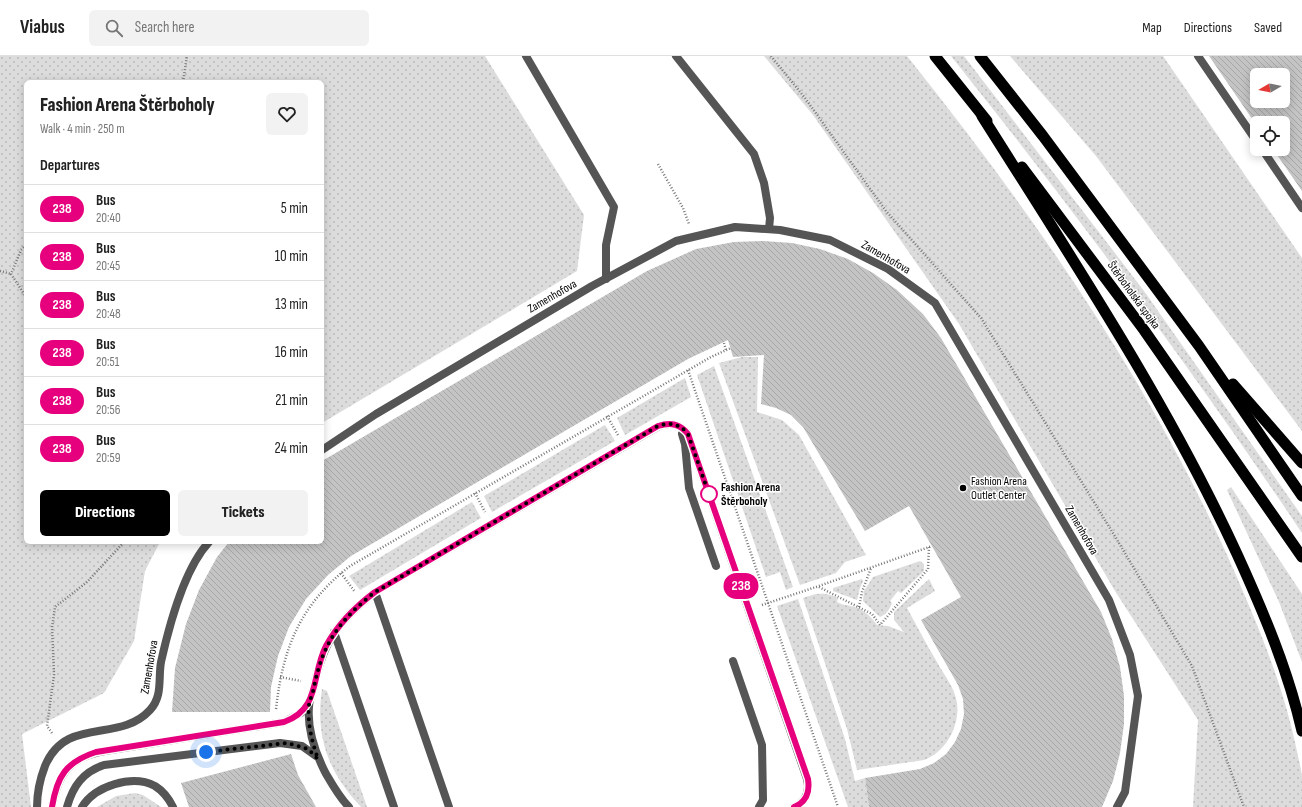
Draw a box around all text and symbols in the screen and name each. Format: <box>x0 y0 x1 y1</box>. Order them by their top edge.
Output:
search box <box>89 10 369 46</box>
text: Viabus <box>20 16 65 39</box>
icon: search <box>103 17 125 39</box>
text: Search here <box>135 18 194 37</box>
text: Map <box>1142 19 1162 36</box>
text: Directions <box>1184 19 1232 36</box>
text: Saved <box>1254 19 1282 36</box>
north arrow <box>1250 68 1290 108</box>
map controls <box>1250 68 1290 156</box>
button: heart <box>266 93 308 135</box>
text: Fashion Arena Štěrboholy <box>40 94 215 117</box>
button: locate <box>1250 116 1290 156</box>
text: Walk · 4 min · 250 m <box>40 121 125 137</box>
text: Departures <box>40 156 100 175</box>
text: Bus <box>96 191 115 210</box>
text: 5 min <box>281 199 308 218</box>
text: 238 <box>52 200 72 217</box>
text: 20:40 <box>96 210 121 226</box>
street label: Zamenhofova <box>858 237 913 278</box>
text: Bus <box>96 239 115 258</box>
text: 10 min <box>275 247 308 266</box>
text: 238 <box>52 248 72 265</box>
text: 20:45 <box>96 258 120 274</box>
street label: Štěrboholská spojka <box>1104 258 1163 332</box>
street label: Zamenhofova <box>525 276 580 317</box>
text: Bus <box>96 287 115 306</box>
text: 13 min <box>275 295 308 314</box>
text: 238 <box>52 296 72 313</box>
text: 20:48 <box>96 306 121 322</box>
text: Bus <box>96 335 115 354</box>
text: 16 min <box>275 343 308 362</box>
text: 238 <box>52 344 72 361</box>
text: 20:51 <box>96 354 119 370</box>
text: Bus <box>96 383 115 402</box>
text: 21 min <box>275 391 308 410</box>
text: 238 <box>52 392 72 409</box>
text: 20:56 <box>96 402 120 418</box>
text: Bus <box>96 431 115 450</box>
text: 24 min <box>274 439 308 458</box>
text: 238 <box>52 440 72 457</box>
text: 20:59 <box>96 450 120 466</box>
place label: Fashion Arena Outlet Center <box>971 474 1027 503</box>
place label: Fashion Arena Štěrboholy <box>721 480 780 509</box>
marker: Fashion Arena Outlet Center <box>958 483 968 493</box>
marker: Fashion Arena Štěrboholy <box>700 485 718 503</box>
button: Directions <box>40 490 170 536</box>
button: Tickets <box>178 490 308 536</box>
street label: Zamenhofova <box>1061 503 1102 558</box>
line badge: 238 <box>718 573 764 599</box>
text: 238 <box>731 577 751 594</box>
street label: Zamenhofova <box>137 639 162 695</box>
your location <box>196 742 216 762</box>

